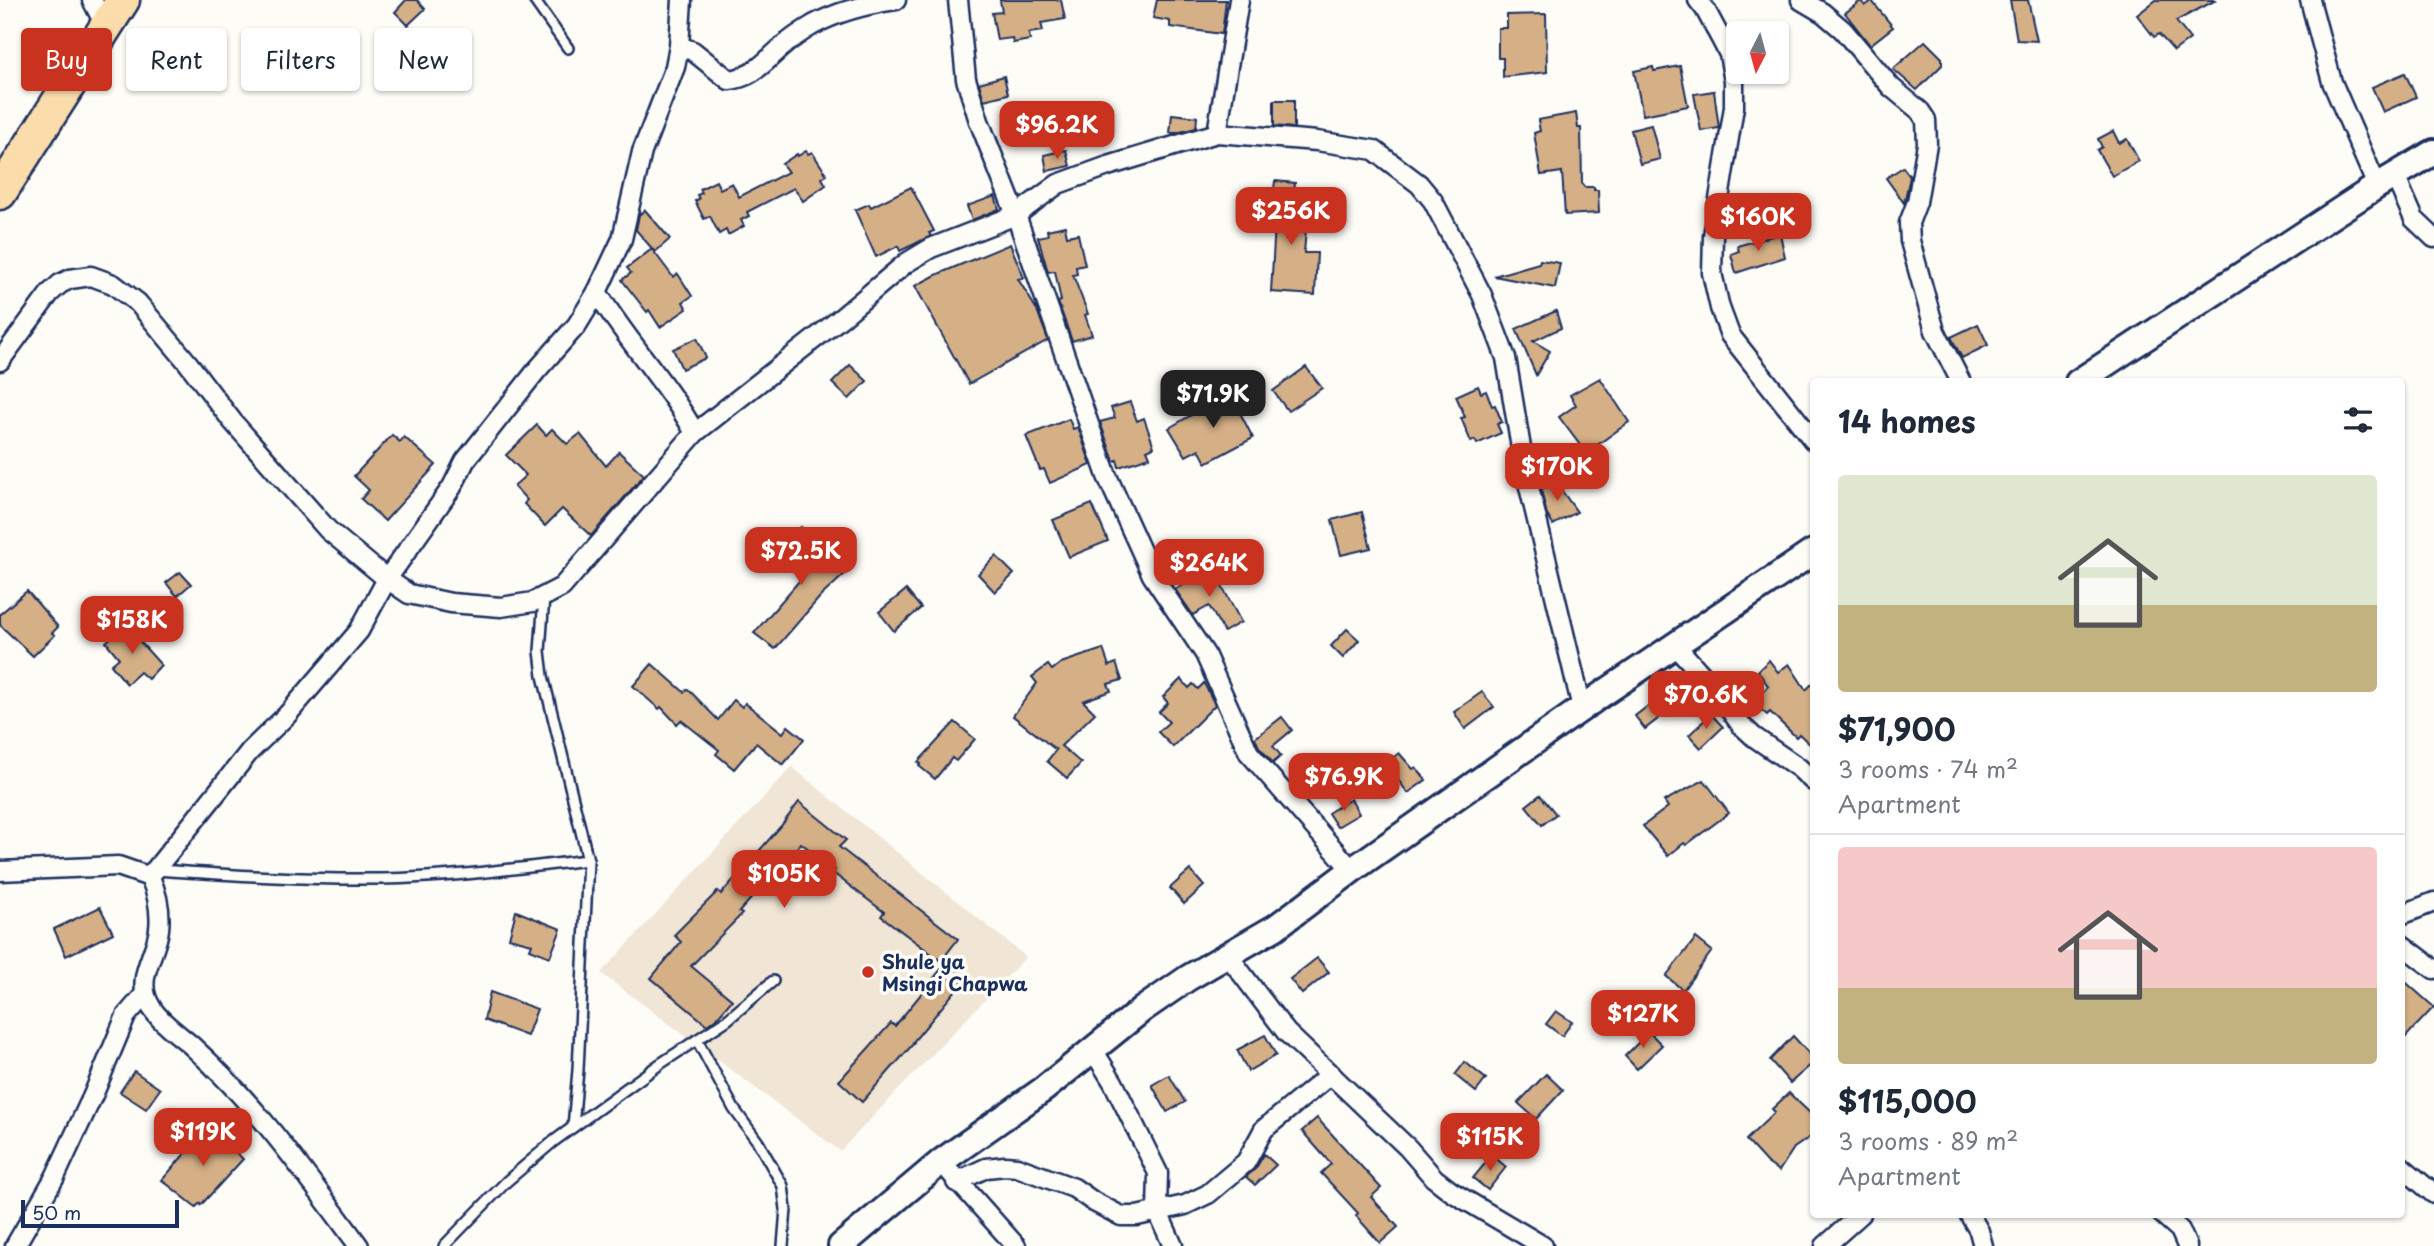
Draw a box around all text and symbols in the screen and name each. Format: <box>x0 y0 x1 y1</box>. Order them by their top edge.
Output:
north arrow <box>1726 21 1788 84</box>
map controls <box>1726 21 1789 84</box>
chip: Buy <box>21 28 112 91</box>
chip: Rent <box>126 28 227 91</box>
chip: Filters <box>241 28 360 91</box>
chip: New <box>374 28 472 91</box>
pin: $96.2K <box>1000 102 1114 161</box>
text: $96.2K <box>1015 106 1099 141</box>
pin: $256K <box>1242 188 1340 247</box>
text: $256K <box>1252 192 1330 227</box>
pin: $160K <box>1709 194 1807 253</box>
text: $160K <box>1720 198 1796 233</box>
pin: $71.9K <box>1156 370 1270 430</box>
text: $71.9K <box>1177 375 1249 410</box>
text: 14 homes <box>1838 398 1976 443</box>
icon: filters <box>2339 401 2377 439</box>
pin: $170K <box>1508 444 1606 503</box>
text: $170K <box>1521 448 1593 483</box>
icon: home <box>2045 520 2171 646</box>
pin: $72.5K <box>744 528 858 587</box>
text: $72.5K <box>761 532 841 567</box>
pin: $264K <box>1160 540 1258 599</box>
text: $264K <box>1170 544 1248 579</box>
pin: $158K <box>83 596 181 656</box>
text: $158K <box>96 601 168 636</box>
pin: $70.6K <box>1649 672 1763 731</box>
text: $70.6K <box>1664 676 1748 711</box>
text: $71,900 <box>1838 706 1956 751</box>
text: 3 rooms · 74 m² <box>1838 751 2018 786</box>
pin: $76.9K <box>1287 754 1401 813</box>
text: $76.9K <box>1305 758 1383 793</box>
text: Apartment <box>1838 786 1961 821</box>
pin: $105K <box>735 850 833 910</box>
text: $105K <box>747 855 821 890</box>
icon: home <box>2045 892 2171 1018</box>
place label: Shule ya Msingi Chapwa <box>882 947 1028 997</box>
marker: Shule ya Msingi Chapwa <box>860 964 876 980</box>
pin: $127K <box>1594 990 1692 1050</box>
text: $127K <box>1607 995 1679 1030</box>
text: $115,000 <box>1838 1078 1977 1123</box>
pin: $119K <box>154 1108 252 1168</box>
text: $119K <box>170 1113 236 1148</box>
pin: $115K <box>1441 1114 1539 1173</box>
text: $115K <box>1456 1118 1524 1153</box>
text: 3 rooms · 89 m² <box>1838 1123 2018 1158</box>
text: Apartment <box>1838 1158 1961 1193</box>
scale bar <box>21 1197 178 1229</box>
text: 50 m <box>32 1198 81 1226</box>

